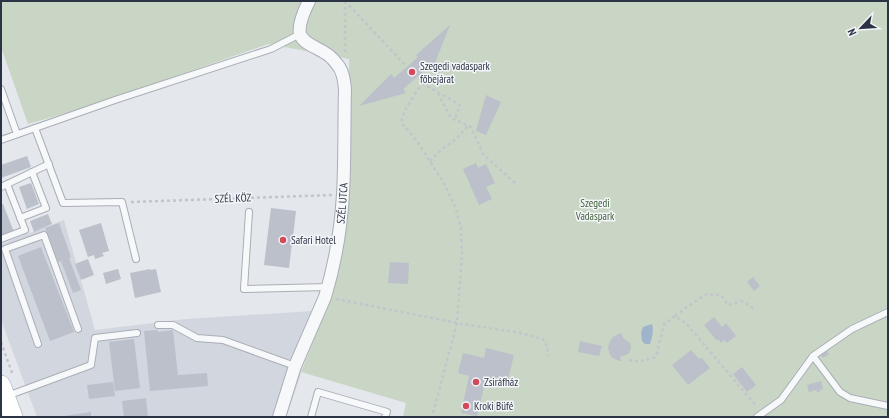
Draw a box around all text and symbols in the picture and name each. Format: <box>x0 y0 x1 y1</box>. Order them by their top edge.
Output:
north arrow <box>841 8 881 48</box>
text: N <box>844 27 860 38</box>
place label: Szegedi vadaspark főbejárat <box>420 59 490 86</box>
marker: Szegedi vadaspark főbejárat <box>407 67 417 77</box>
street label: SZÉL UTCA <box>333 182 351 225</box>
street label: SZÉL KÖZ <box>214 190 252 206</box>
park label: Szegedi Vadaspark <box>575 196 615 223</box>
place label: Safari Hotel <box>291 233 336 247</box>
marker: Safari Hotel <box>278 235 288 245</box>
place label: Zsiráfház <box>484 375 518 389</box>
marker: Zsiráfház <box>471 377 481 387</box>
place label: Kroki Büfé <box>474 399 514 413</box>
marker: Kroki Büfé <box>461 401 471 411</box>

